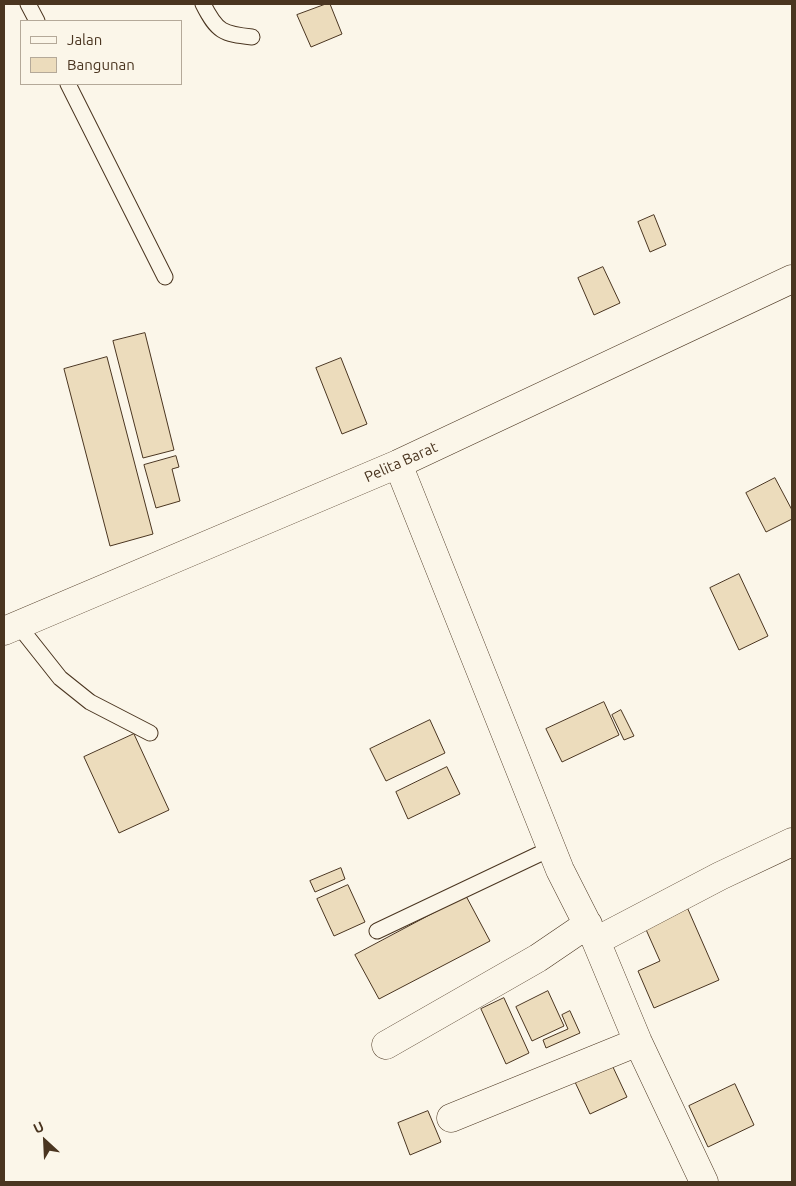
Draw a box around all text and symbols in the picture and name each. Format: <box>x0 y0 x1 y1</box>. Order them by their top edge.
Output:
legend <box>20 20 182 85</box>
text: Jalan <box>67 31 102 48</box>
text: Bangunan <box>67 56 135 73</box>
street label: Pelita Barat <box>362 438 440 486</box>
north arrow <box>20 1116 70 1166</box>
text: U <box>31 1118 46 1137</box>

